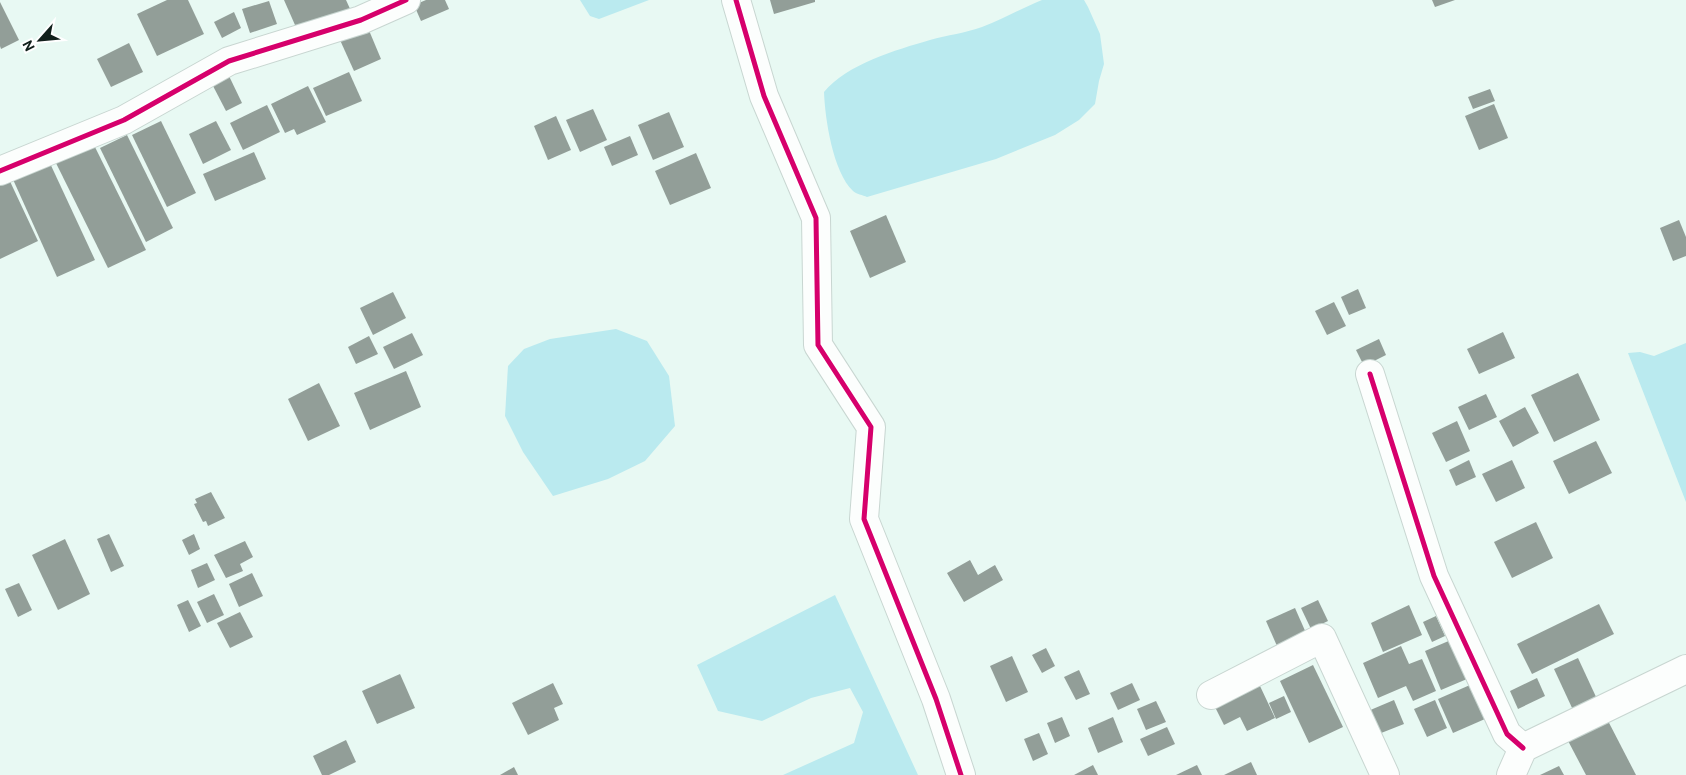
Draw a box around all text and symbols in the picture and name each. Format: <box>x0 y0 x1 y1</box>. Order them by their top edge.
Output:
north arrow <box>15 15 65 65</box>
text: N <box>20 37 40 54</box>

